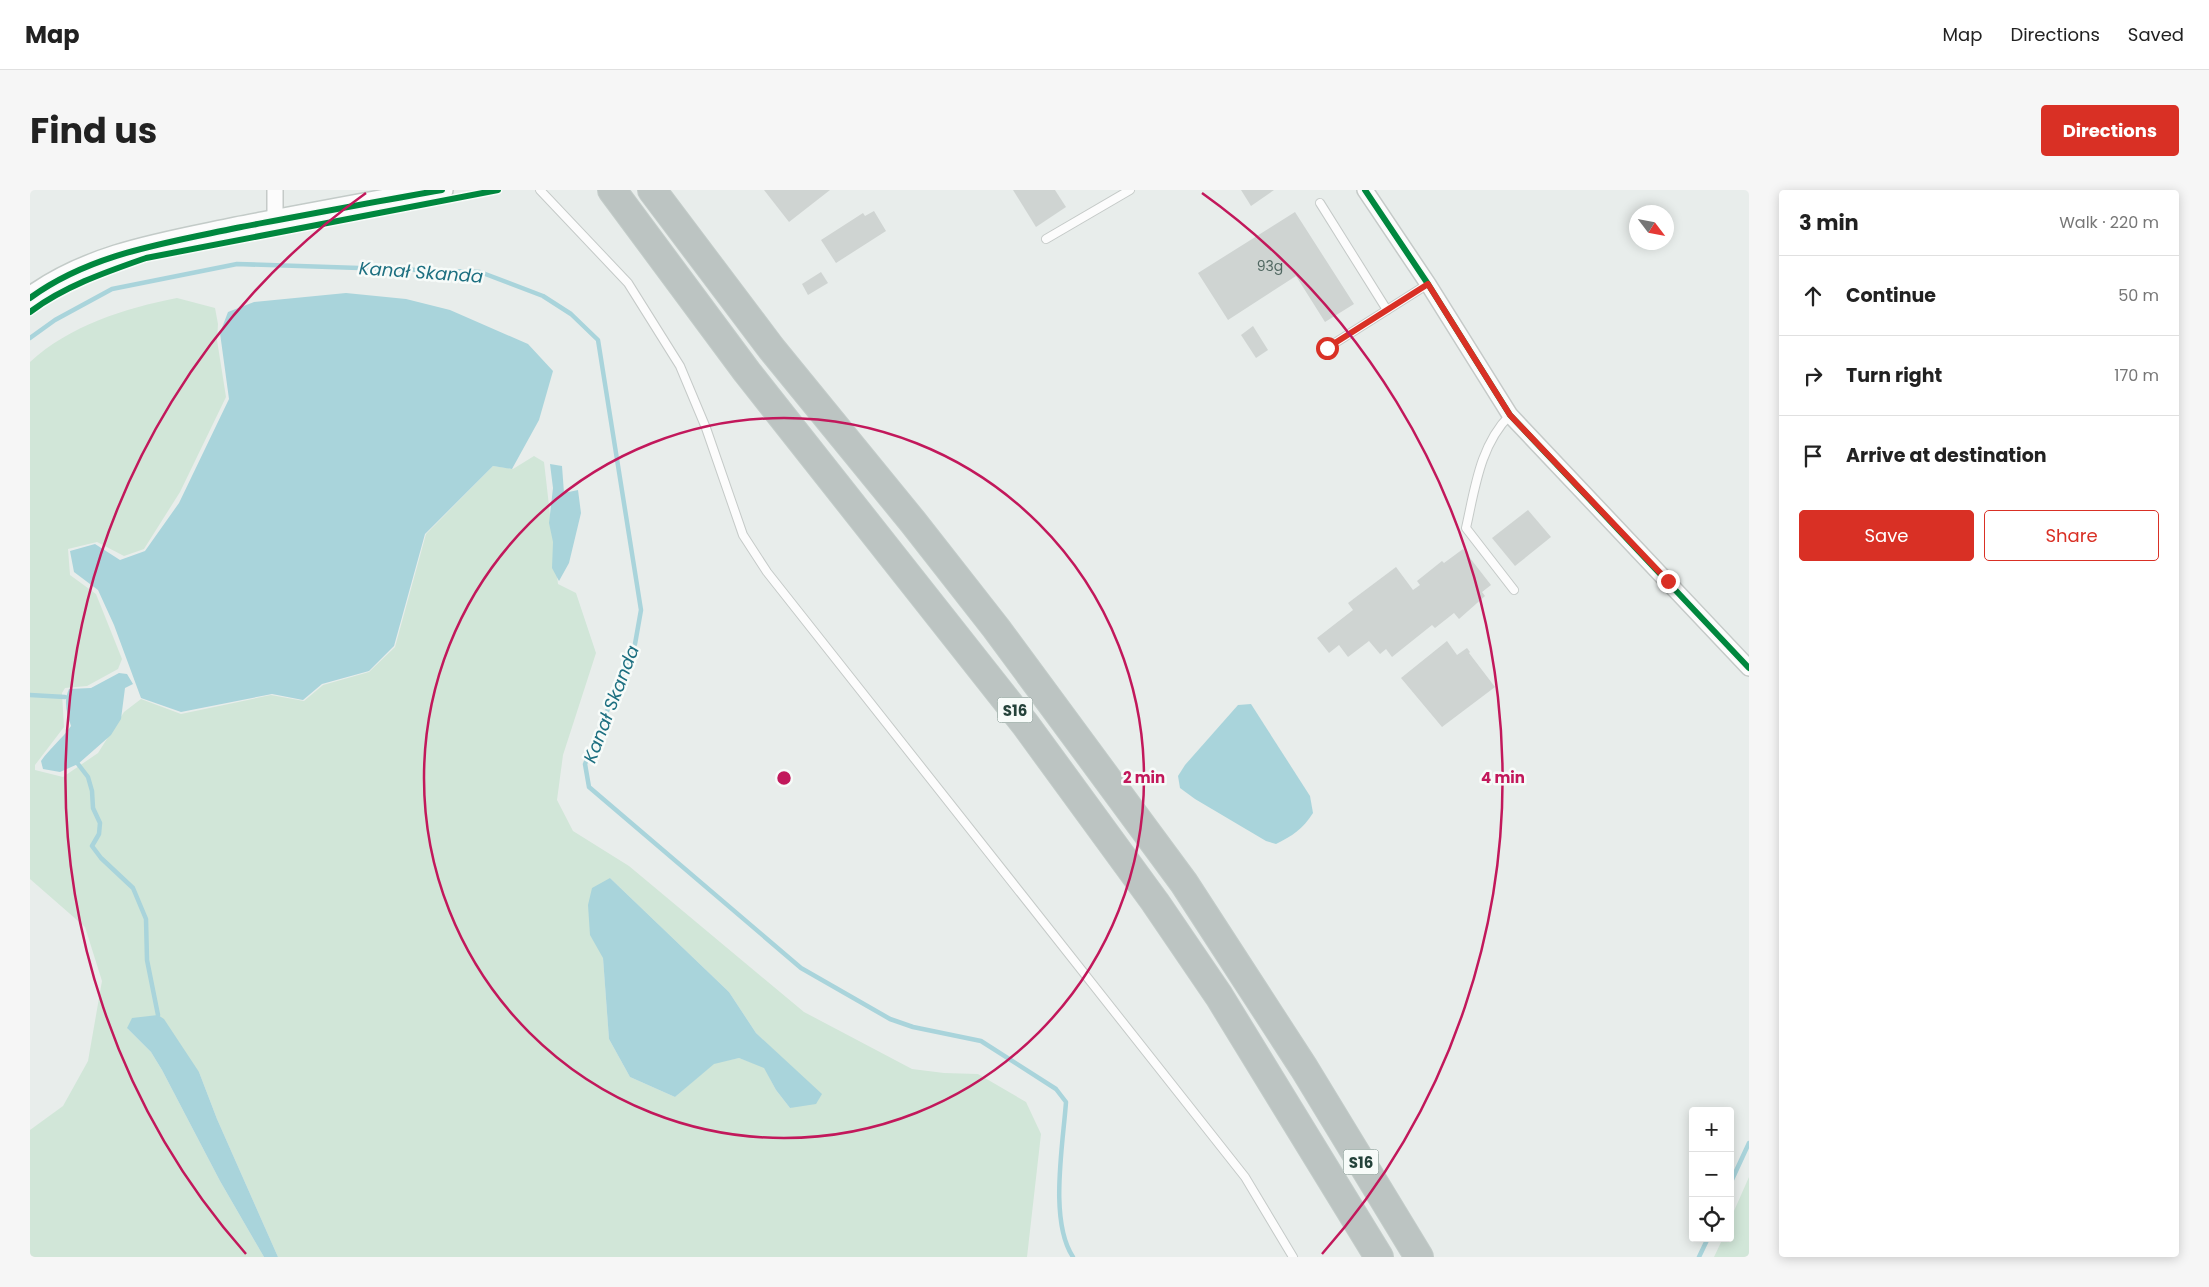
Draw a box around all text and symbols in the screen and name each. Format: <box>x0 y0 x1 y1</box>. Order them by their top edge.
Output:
text: Map <box>25 18 80 51</box>
text: Map <box>1943 22 1982 47</box>
text: Directions <box>2010 22 2100 47</box>
text: Saved <box>2128 22 2184 47</box>
button: Directions <box>2041 105 2179 156</box>
text: Find us <box>30 106 157 155</box>
north arrow <box>1629 205 1674 250</box>
text: 3 min <box>1799 208 1859 237</box>
text: Walk · 220 m <box>2059 211 2159 234</box>
water label: Kanał Skanda <box>358 255 484 289</box>
house number: 93g <box>1257 256 1283 276</box>
icon: ahead <box>1799 282 1827 310</box>
text: Continue <box>1846 282 1936 309</box>
text: 50 m <box>2118 284 2159 307</box>
route start <box>1316 337 1339 360</box>
icon: right <box>1799 362 1827 390</box>
text: Turn right <box>1846 362 1942 389</box>
text: 170 m <box>2114 364 2159 387</box>
icon: arrive <box>1799 442 1827 470</box>
text: Arrive at destination <box>1846 442 2047 469</box>
button: Save <box>1799 510 1974 561</box>
button: Share <box>1984 510 2159 561</box>
route end <box>1657 570 1680 593</box>
water label: Kanał Skanda <box>577 641 645 767</box>
road number: S16 <box>998 698 1032 722</box>
text: 2 min <box>1123 767 1165 788</box>
text: 4 min <box>1481 767 1525 788</box>
centre of rings <box>775 769 793 787</box>
map controls <box>1689 1107 1734 1242</box>
button: + <box>1689 1107 1734 1152</box>
road number: S16 <box>1344 1150 1378 1174</box>
button: − <box>1689 1152 1734 1197</box>
button: locate <box>1689 1197 1734 1242</box>

